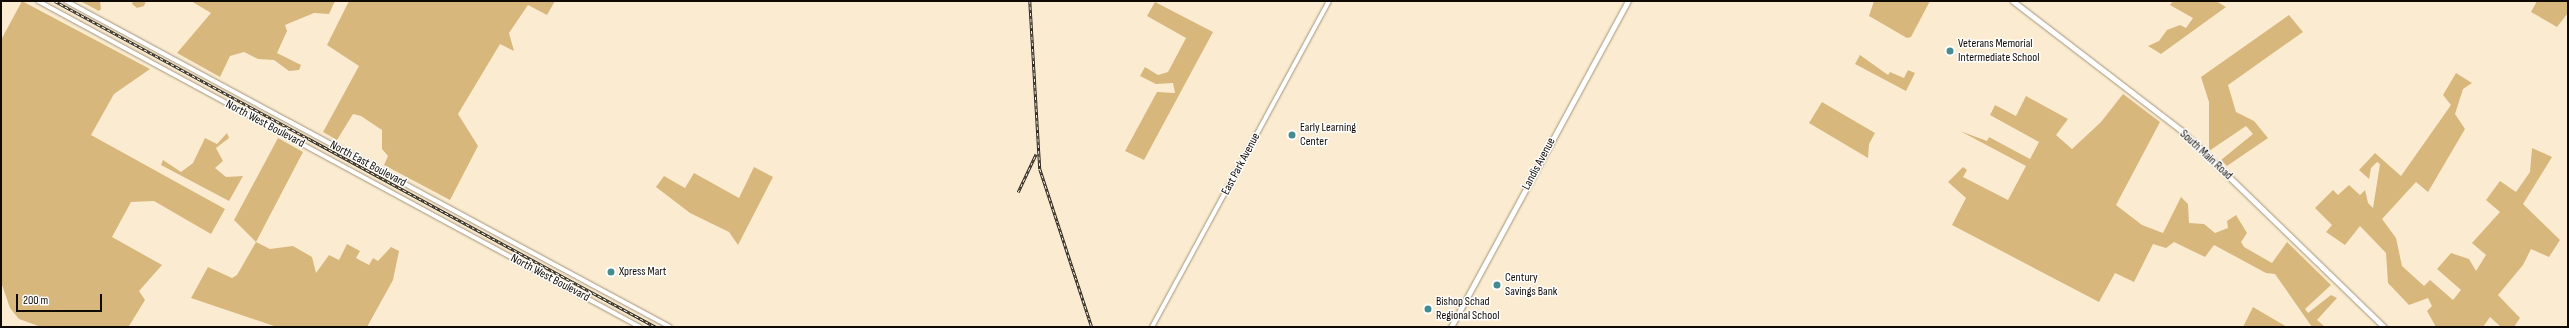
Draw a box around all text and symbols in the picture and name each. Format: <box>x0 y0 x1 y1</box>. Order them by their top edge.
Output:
place label: Veterans Memorial Intermediate School <box>1958 37 2039 65</box>
marker: Veterans Memorial Intermediate School <box>1945 46 1955 56</box>
street label: North West Boulevard <box>223 97 307 151</box>
place label: Early Learning Center <box>1300 121 1356 149</box>
street label: South Main Road <box>2177 127 2235 183</box>
marker: Early Learning Center <box>1287 130 1297 140</box>
street label: East Park Avenue <box>1219 131 1263 197</box>
street label: Landis Avenue <box>1519 135 1559 193</box>
street label: North East Boulevard <box>327 138 409 190</box>
street label: North West Boulevard <box>508 251 592 305</box>
place label: Xpress Mart <box>619 265 666 279</box>
marker: Xpress Mart <box>606 267 616 277</box>
place label: Century Savings Bank <box>1505 271 1557 299</box>
marker: Century Savings Bank <box>1492 280 1502 290</box>
scale bar <box>18 286 104 312</box>
text: 200 m <box>23 293 48 308</box>
place label: Bishop Schad Regional School <box>1436 295 1499 323</box>
marker: Bishop Schad Regional School <box>1423 304 1433 314</box>

